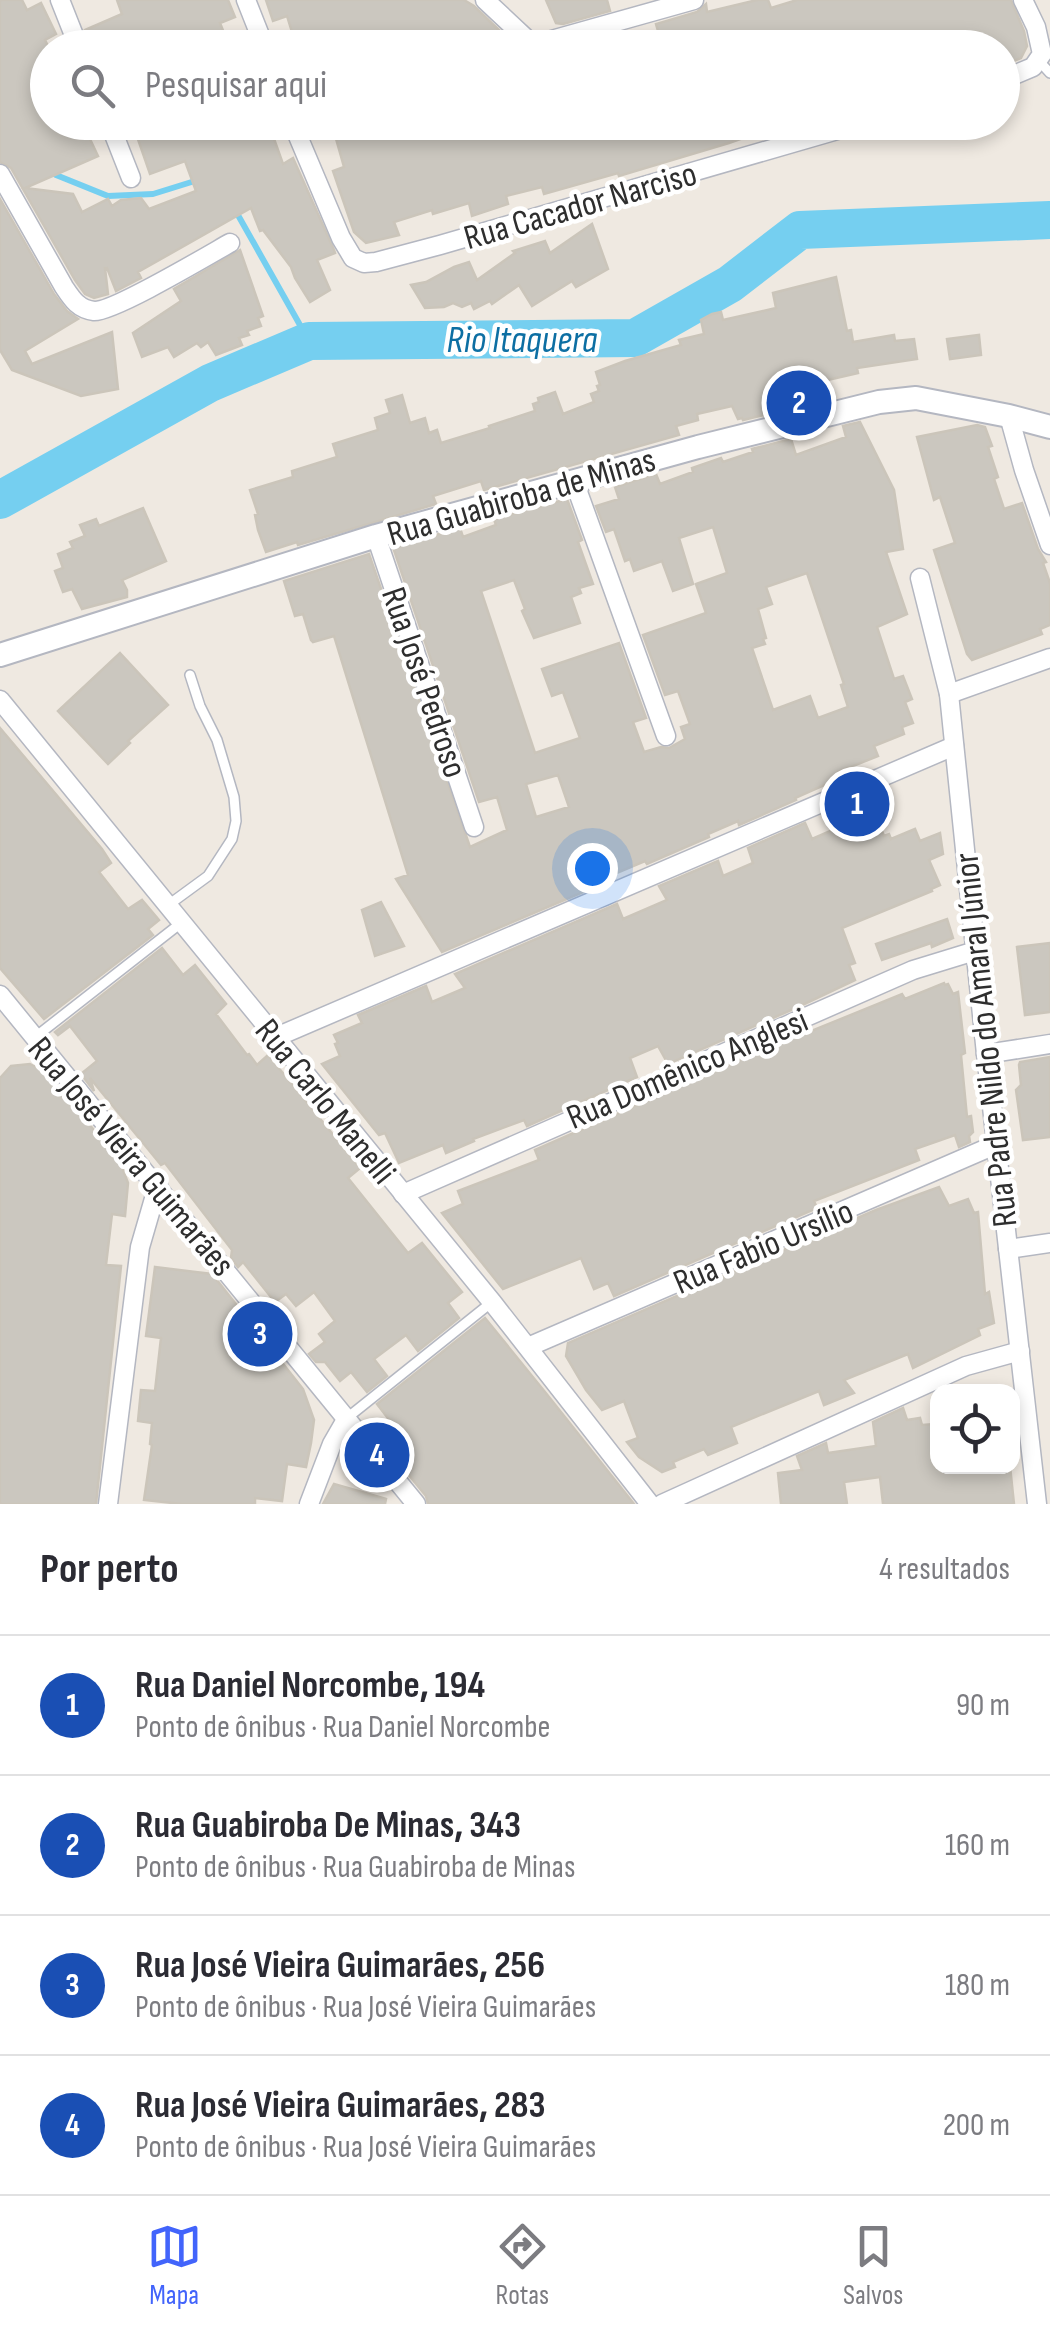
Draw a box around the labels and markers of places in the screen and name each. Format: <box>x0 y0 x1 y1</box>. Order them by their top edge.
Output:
pin: 2 <box>766 366 832 440</box>
pin: 1 <box>824 766 890 842</box>
pin: 3 <box>228 1296 292 1372</box>
pin: 4 <box>344 1418 410 1492</box>

